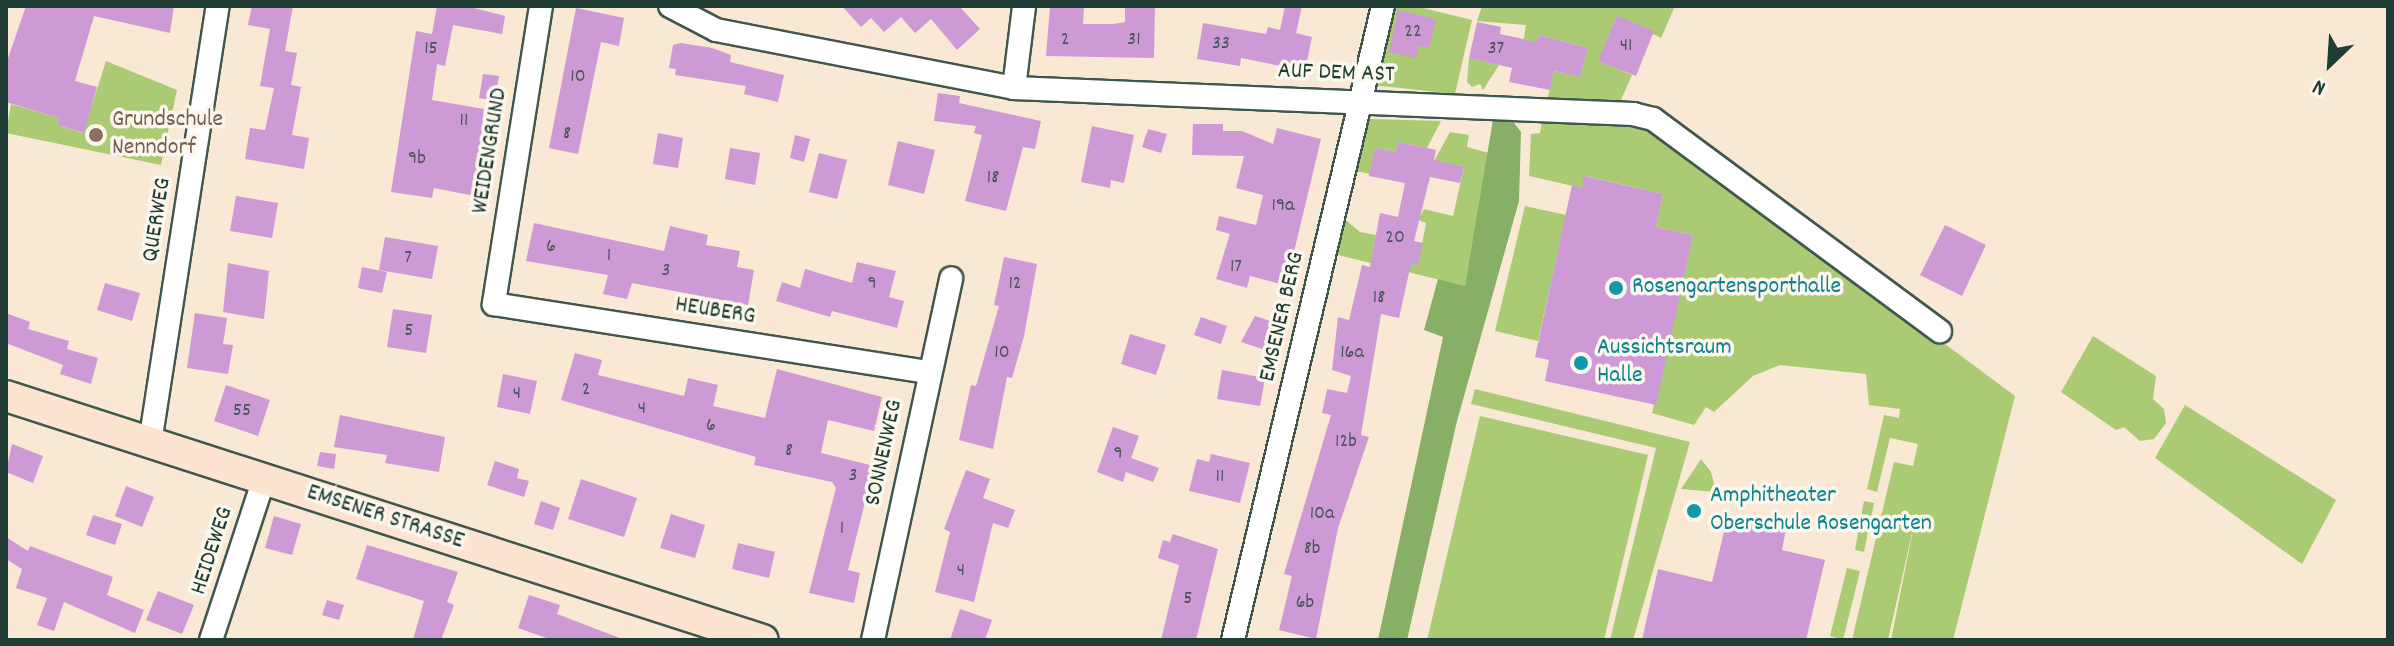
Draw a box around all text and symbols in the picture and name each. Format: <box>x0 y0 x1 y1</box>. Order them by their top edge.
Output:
house number: 22 <box>1404 20 1422 44</box>
north arrow <box>2290 24 2370 104</box>
house number: 2 <box>1061 28 1069 52</box>
house number: 31 <box>1127 28 1141 52</box>
house number: 33 <box>1212 32 1230 56</box>
house number: 41 <box>1620 34 1632 58</box>
house number: 15 <box>424 37 438 61</box>
house number: 37 <box>1488 37 1504 61</box>
street label: AUF DEM AST <box>1277 58 1395 90</box>
house number: 10 <box>570 65 586 89</box>
text: N <box>2308 70 2331 103</box>
street label: WEIDENGRUND <box>467 86 515 216</box>
place label: Grundschule Nenndorf <box>112 107 223 163</box>
house number: 11 <box>460 109 468 133</box>
house number: 8 <box>563 122 571 146</box>
marker: Grundschule Nenndorf <box>87 126 105 144</box>
house number: 9b <box>408 147 426 171</box>
house number: 18 <box>987 166 999 190</box>
street label: QUERWEG <box>137 176 179 264</box>
house number: 19a <box>1272 194 1294 218</box>
house number: 20 <box>1385 226 1405 250</box>
house number: 6 <box>546 235 556 259</box>
house number: 1 <box>607 244 611 268</box>
house number: 7 <box>404 246 412 270</box>
street label: EMSENER BERG <box>1254 249 1312 385</box>
house number: 17 <box>1230 255 1242 279</box>
house number: 3 <box>662 259 670 283</box>
house number: 9 <box>867 272 877 296</box>
house number: 12 <box>1008 272 1022 296</box>
place label: Rosengartensporthalle <box>1632 274 1841 302</box>
marker: Rosengartensporthalle <box>1607 279 1625 297</box>
house number: 18 <box>1373 286 1385 310</box>
street label: HEUBERG <box>673 291 757 333</box>
house number: 5 <box>404 319 414 343</box>
place label: Aussichtsraum Halle <box>1597 335 1732 391</box>
house number: 10 <box>994 341 1010 365</box>
house number: 16a <box>1340 341 1364 365</box>
marker: Aussichtsraum Halle <box>1572 354 1590 372</box>
house number: 2 <box>582 378 590 402</box>
house number: 4 <box>513 382 521 406</box>
house number: 4 <box>638 397 646 421</box>
street label: SONNENWEG <box>860 397 910 509</box>
house number: 55 <box>233 399 251 423</box>
house number: 6 <box>706 414 716 438</box>
house number: 12b <box>1335 430 1357 454</box>
house number: 8 <box>785 439 793 463</box>
house number: 9 <box>1113 442 1123 466</box>
house number: 3 <box>849 464 857 488</box>
house number: 11 <box>1216 465 1224 489</box>
street label: EMSENER STRASSE <box>303 479 467 557</box>
place label: Amphitheater Oberschule Rosengarten <box>1710 483 1932 539</box>
house number: 10a <box>1310 502 1334 526</box>
marker: Amphitheater Oberschule Rosengarten <box>1685 502 1703 520</box>
street label: HEIDEWEG <box>185 503 241 599</box>
house number: 1 <box>840 517 844 541</box>
house number: 8b <box>1304 537 1320 561</box>
house number: 4 <box>957 559 965 583</box>
house number: 5 <box>1183 587 1193 611</box>
house number: 6b <box>1296 591 1314 615</box>

